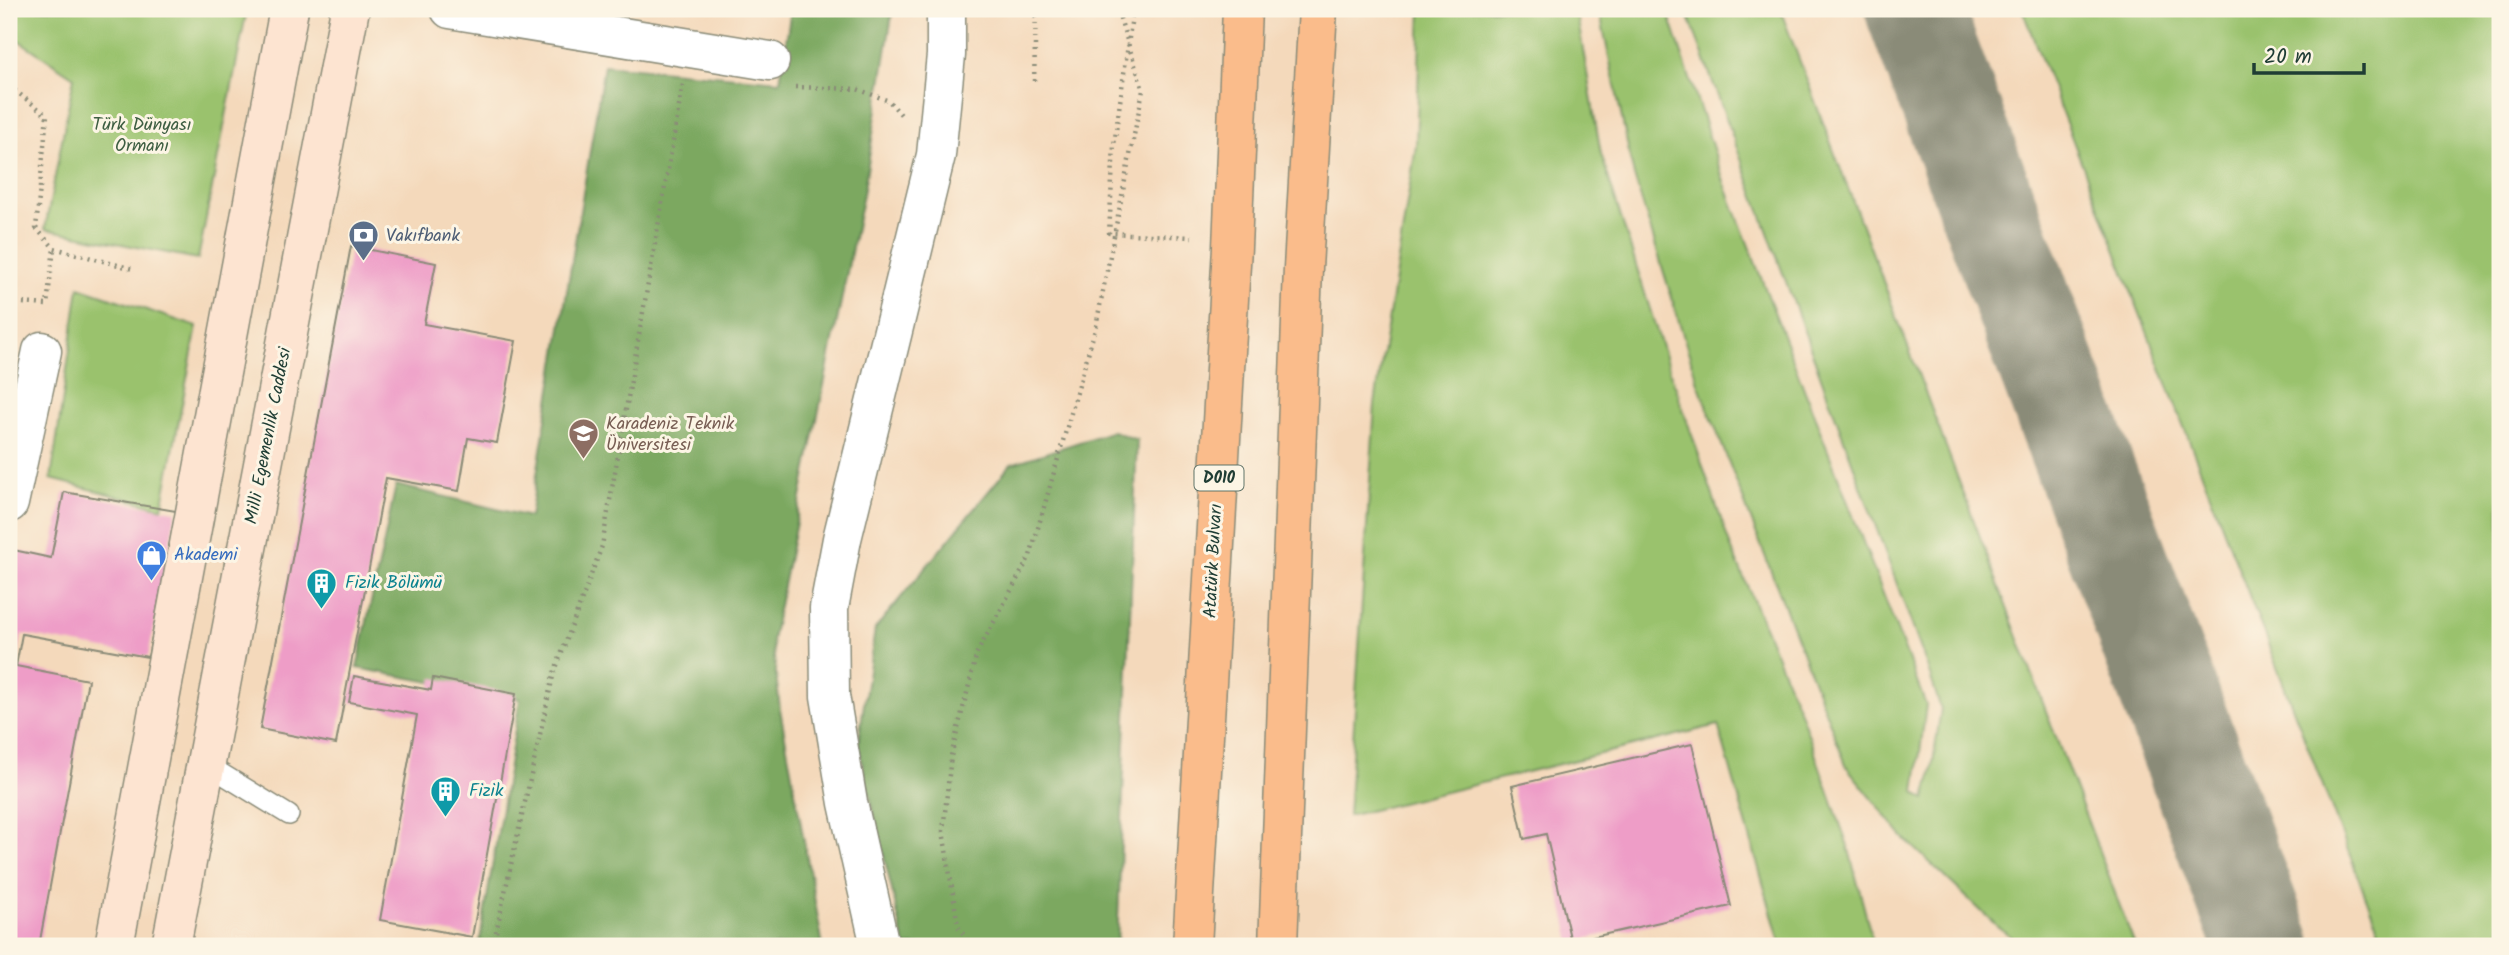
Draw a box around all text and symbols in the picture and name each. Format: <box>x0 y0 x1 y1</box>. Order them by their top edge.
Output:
scale bar <box>2254 32 2364 76</box>
text: 20 m <box>2264 41 2312 74</box>
park label: Türk Dünyası Ormanı <box>93 111 191 161</box>
bank icon: Vakıfbank <box>346 219 380 263</box>
place label: Vakıfbank <box>386 222 460 251</box>
street label: Milli Egemenlik Caddesi <box>238 344 301 527</box>
place label: Karadeniz Teknik Üniversitesi <box>606 410 735 460</box>
school or university icon: Karadeniz Teknik Üniversitesi <box>566 417 600 461</box>
road number: D010 <box>1194 466 1244 491</box>
street label: Atatürk Bulvarı <box>1197 503 1231 619</box>
shop icon: Akademi <box>134 538 168 582</box>
place label: Akademi <box>174 541 238 570</box>
building icon: Fizik Bölümü <box>305 566 339 610</box>
place label: Fizik Bölümü <box>345 569 443 598</box>
building icon: Fizik <box>429 774 463 818</box>
place label: Fizik <box>469 777 504 806</box>

